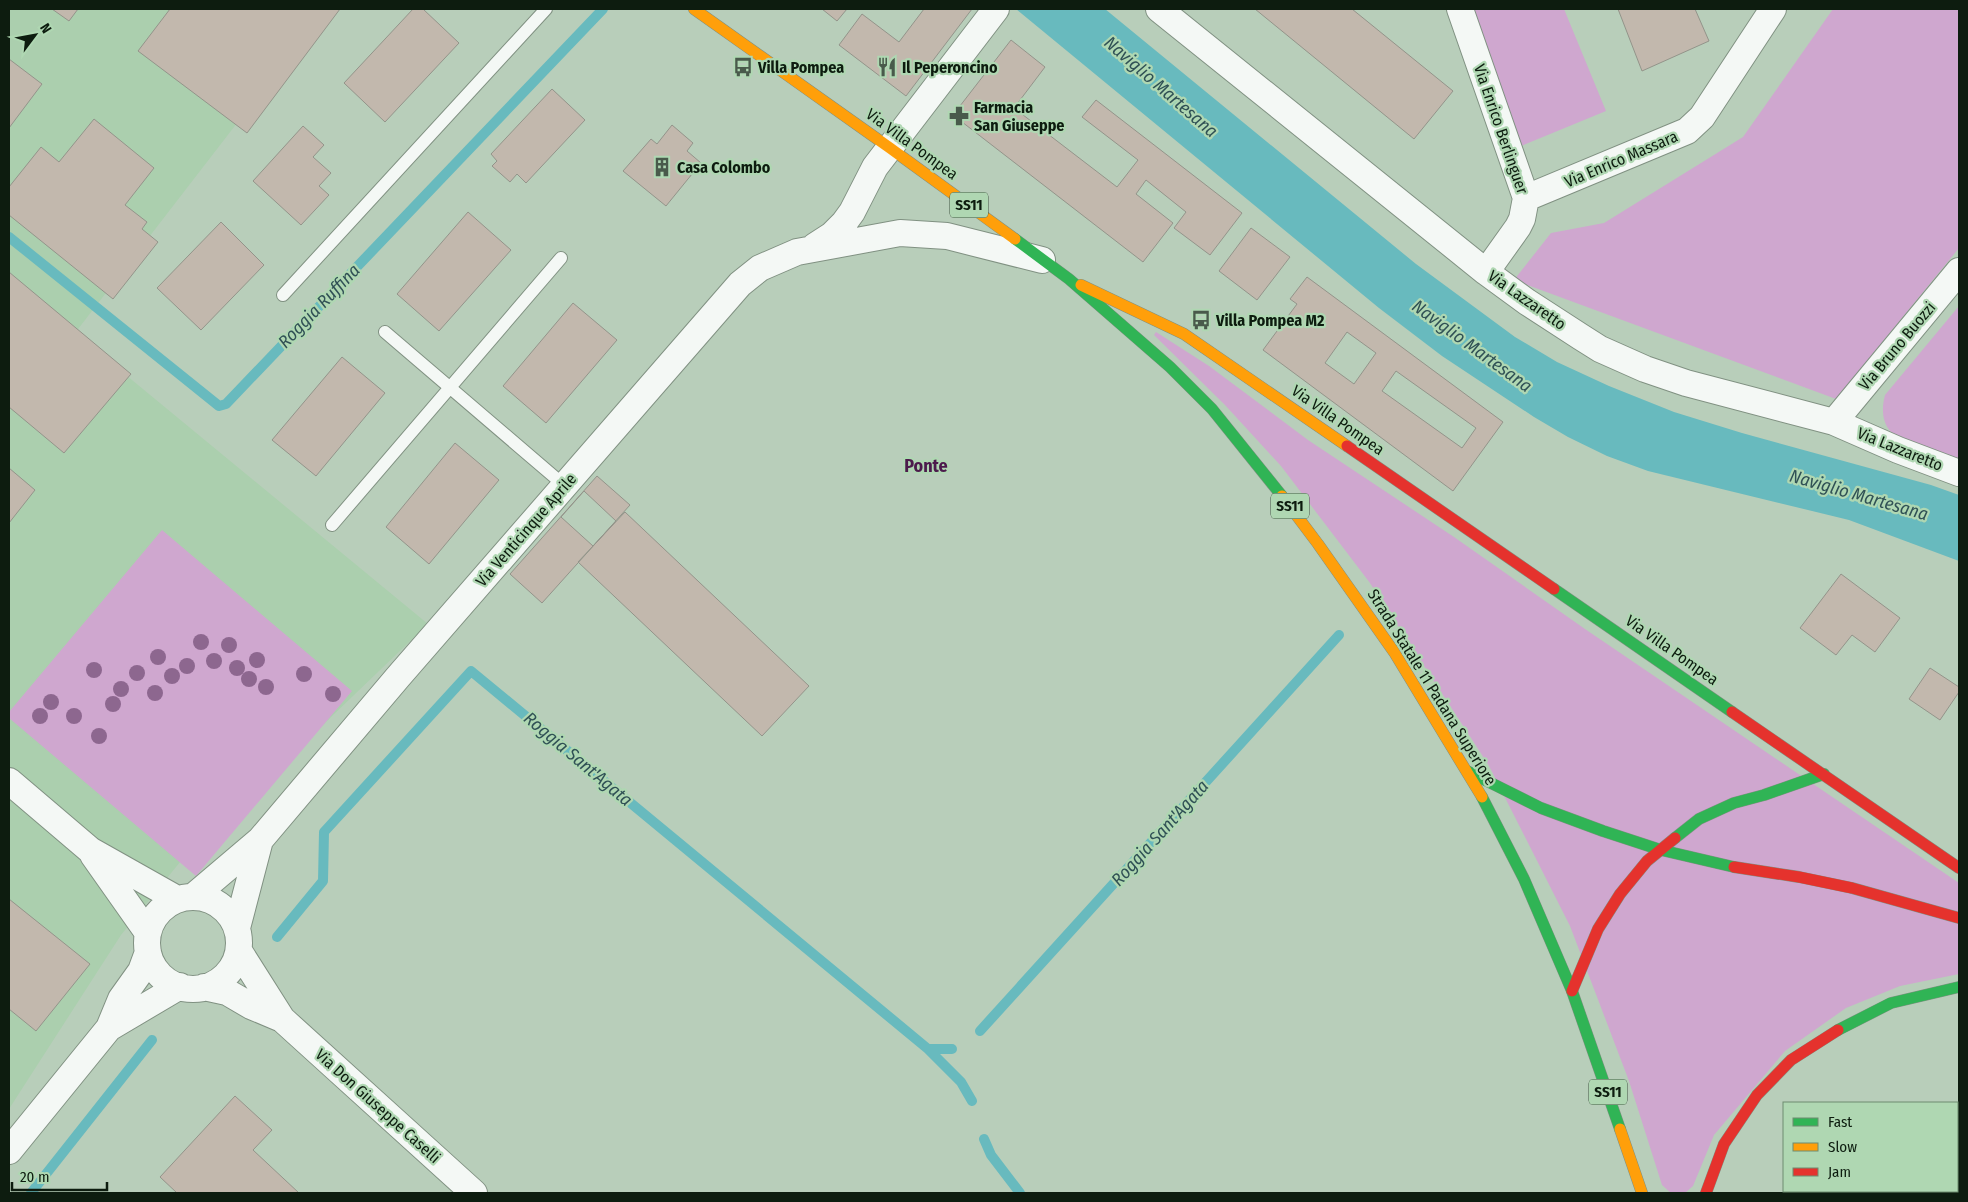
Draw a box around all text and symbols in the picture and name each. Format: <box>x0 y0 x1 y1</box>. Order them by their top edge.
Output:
north arrow <box>10 10 60 60</box>
text: N <box>36 20 55 36</box>
water label: Naviglio Martesana <box>1100 32 1222 142</box>
bus stop icon: Villa Pompea <box>732 56 754 78</box>
restaurant icon: Il Peperoncino <box>876 56 898 78</box>
place label: Villa Pompea <box>757 58 844 77</box>
place label: Il Peperoncino <box>902 58 998 77</box>
street label: Via Enrico Berlinguer <box>1470 62 1532 197</box>
place label: Farmacia San Giuseppe <box>974 98 1064 135</box>
street label: Via Villa Pompea <box>862 104 962 184</box>
pharmacy icon: Farmacia San Giuseppe <box>948 105 970 127</box>
street label: Via Enrico Massara <box>1562 127 1681 191</box>
building icon: Casa Colombo <box>651 156 673 178</box>
place label: Casa Colombo <box>677 158 771 177</box>
road number: SS11 <box>950 192 988 218</box>
water label: Roggia Ruffina <box>273 259 365 353</box>
street label: Via Lazzaretto <box>1484 266 1570 334</box>
water label: Naviglio Martesana <box>1408 295 1536 397</box>
street label: Via Bruno Buozzi <box>1855 298 1939 394</box>
bus stop icon: Villa Pompea M2 <box>1190 309 1212 331</box>
place label: Villa Pompea M2 <box>1215 311 1325 330</box>
street label: Via Villa Pompea <box>1288 381 1388 459</box>
street label: Via Lazzaretto <box>1854 423 1946 475</box>
district label: Ponte <box>904 455 948 477</box>
water label: Naviglio Martesana <box>1787 465 1931 525</box>
street label: Via Venticinque Aprile <box>472 469 580 590</box>
road number: SS11 <box>1271 494 1309 518</box>
street label: Strada Statale 11 Padana Superiore <box>1364 586 1500 789</box>
street label: Via Villa Pompea <box>1622 611 1722 689</box>
water label: Roggia Sant'Agata <box>519 707 637 811</box>
water label: Roggia Sant'Agata <box>1107 776 1213 890</box>
street label: Via Don Giuseppe Caselli <box>312 1045 444 1167</box>
road number: SS11 <box>1589 1080 1627 1104</box>
legend <box>1783 1102 1958 1192</box>
text: Fast <box>1828 1113 1852 1131</box>
text: Slow <box>1828 1138 1857 1156</box>
scale bar <box>12 1160 108 1192</box>
text: Jam <box>1828 1163 1851 1181</box>
text: 20 m <box>20 1168 50 1186</box>

